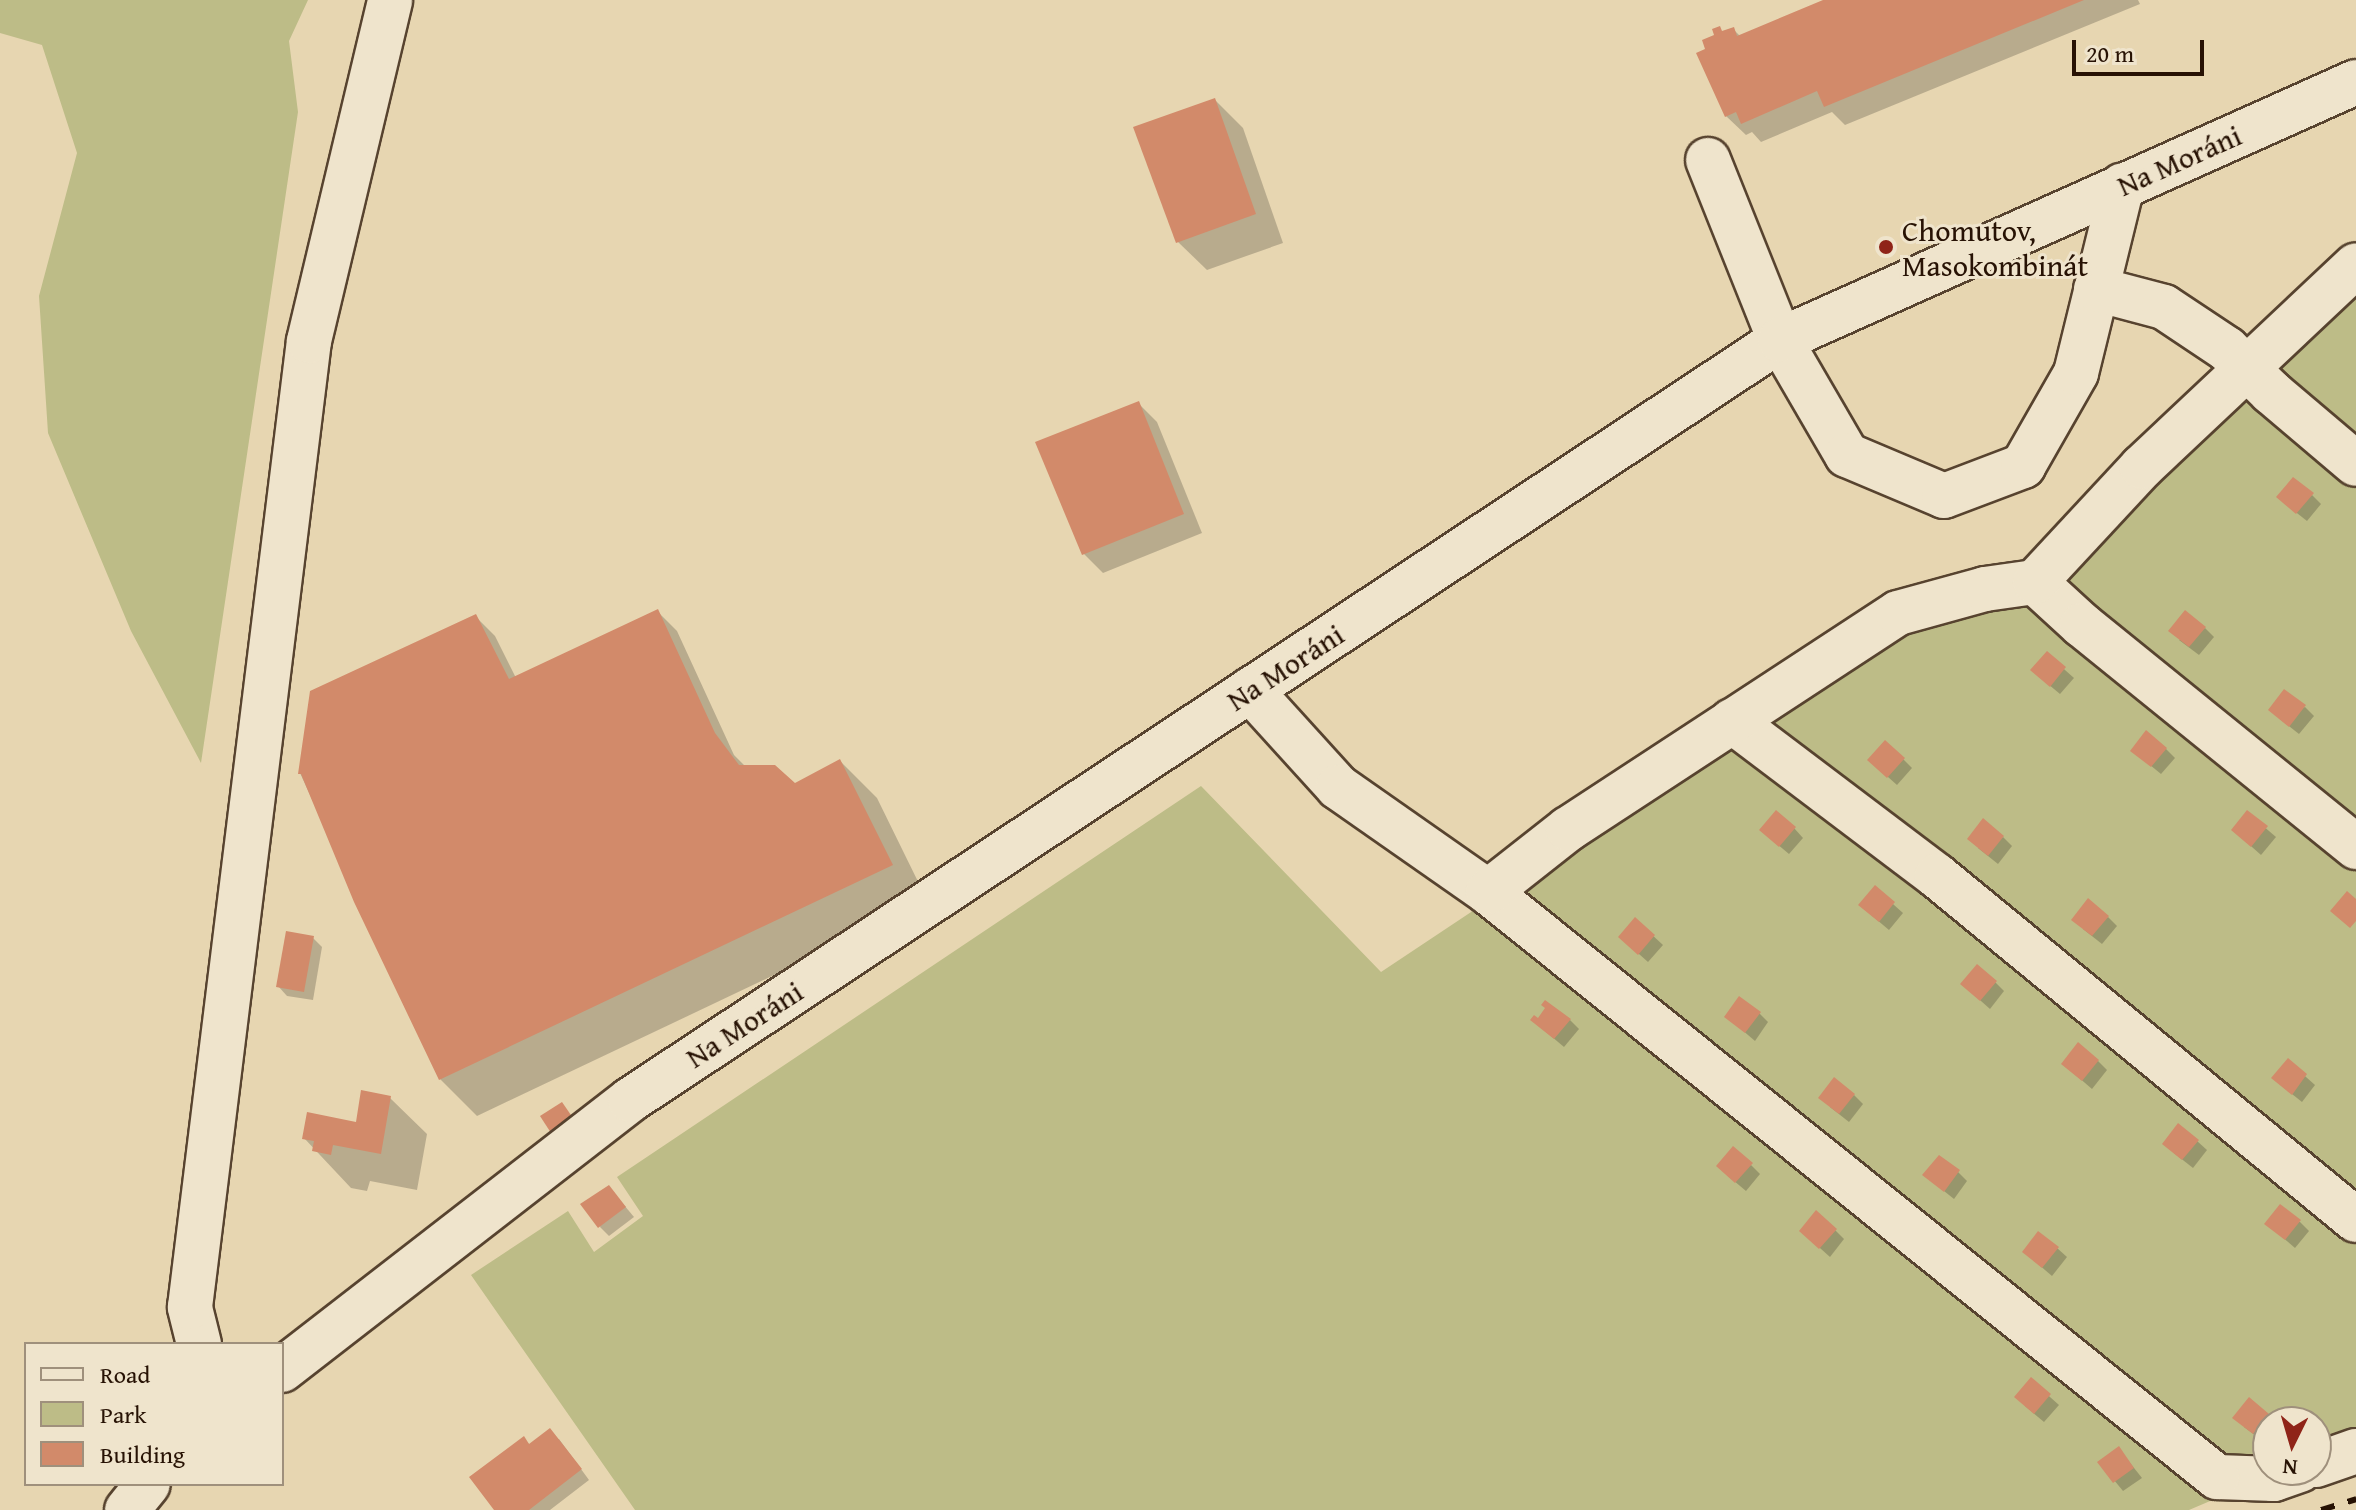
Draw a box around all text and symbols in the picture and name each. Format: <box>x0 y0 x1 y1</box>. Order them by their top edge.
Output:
scale bar <box>2076 24 2208 74</box>
text: 20 m <box>2086 36 2134 71</box>
street label: Na Moráni <box>2111 117 2247 203</box>
place label: Chomutov, Masokombinát <box>1902 212 2088 282</box>
marker: Chomutov, Masokombinát <box>1877 238 1895 256</box>
street label: Na Moráni <box>1220 616 1350 718</box>
street label: Na Moráni <box>679 973 809 1075</box>
legend <box>24 1342 284 1486</box>
text: Road <box>100 1357 150 1392</box>
text: Park <box>100 1397 146 1432</box>
north arrow <box>2252 1406 2332 1486</box>
text: Building <box>100 1437 185 1472</box>
text: N <box>2281 1451 2299 1484</box>

